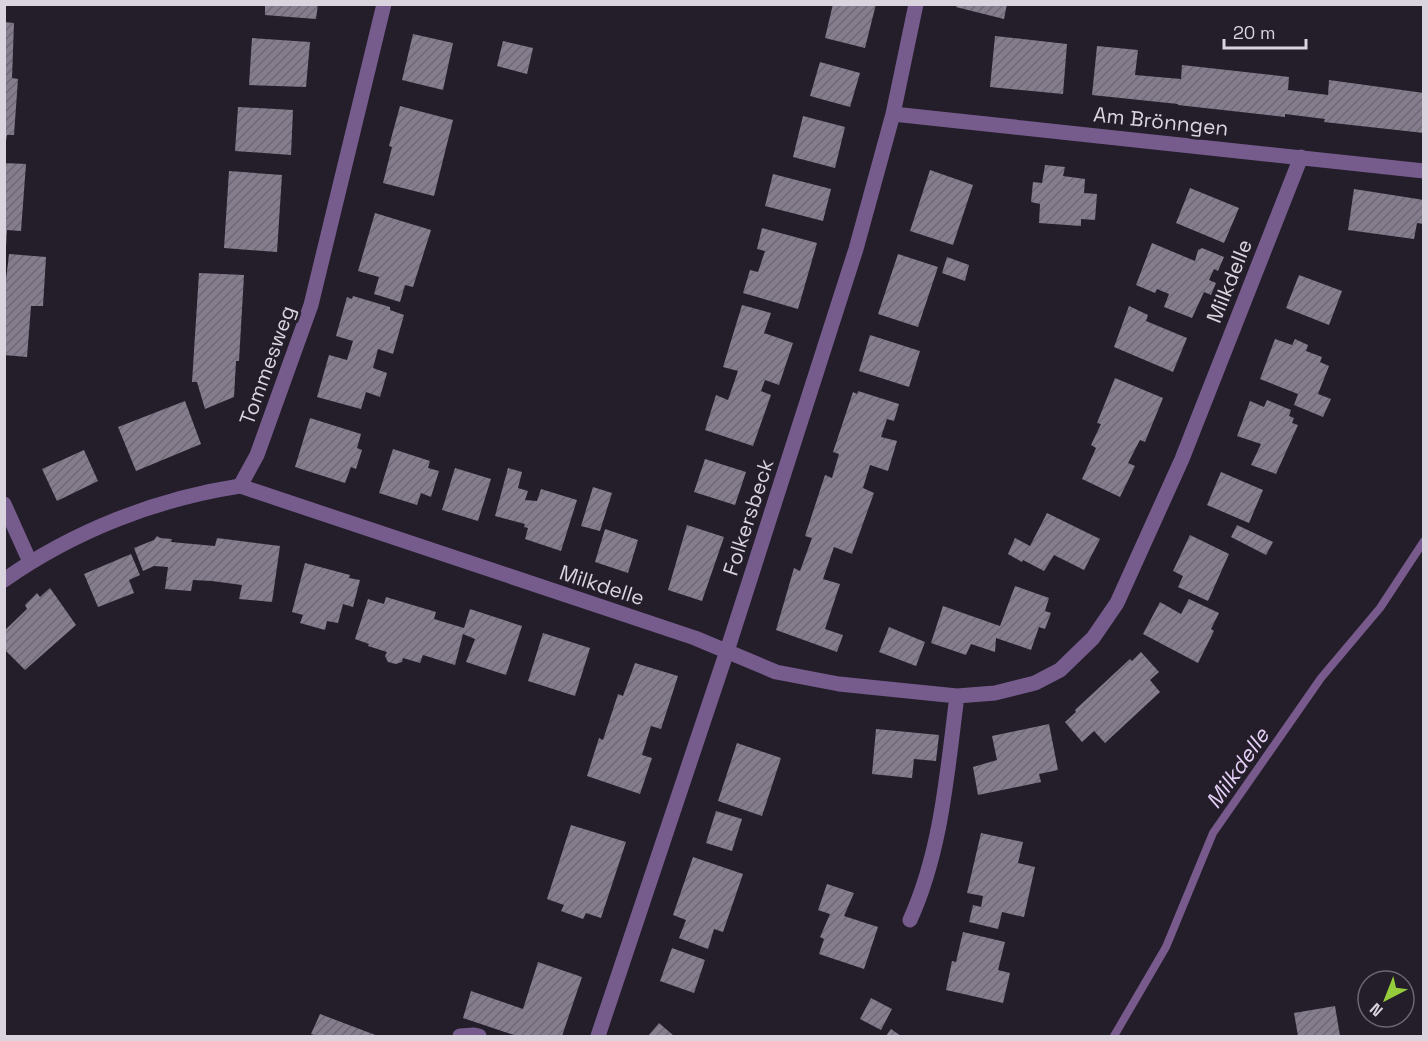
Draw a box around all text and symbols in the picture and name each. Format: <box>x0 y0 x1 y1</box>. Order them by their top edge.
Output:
scale bar <box>1224 12 1306 50</box>
text: 20 m <box>1233 21 1276 44</box>
street label: Am Brönngen <box>1092 100 1230 142</box>
street label: Milkdelle <box>1200 235 1258 327</box>
street label: Tommesweg <box>233 302 301 428</box>
street label: Folkersbeck <box>716 455 780 579</box>
street label: Milkdelle <box>556 559 648 611</box>
water label: Milkdelle <box>1199 721 1275 814</box>
north arrow <box>1356 969 1416 1029</box>
text: N <box>1365 998 1387 1021</box>

